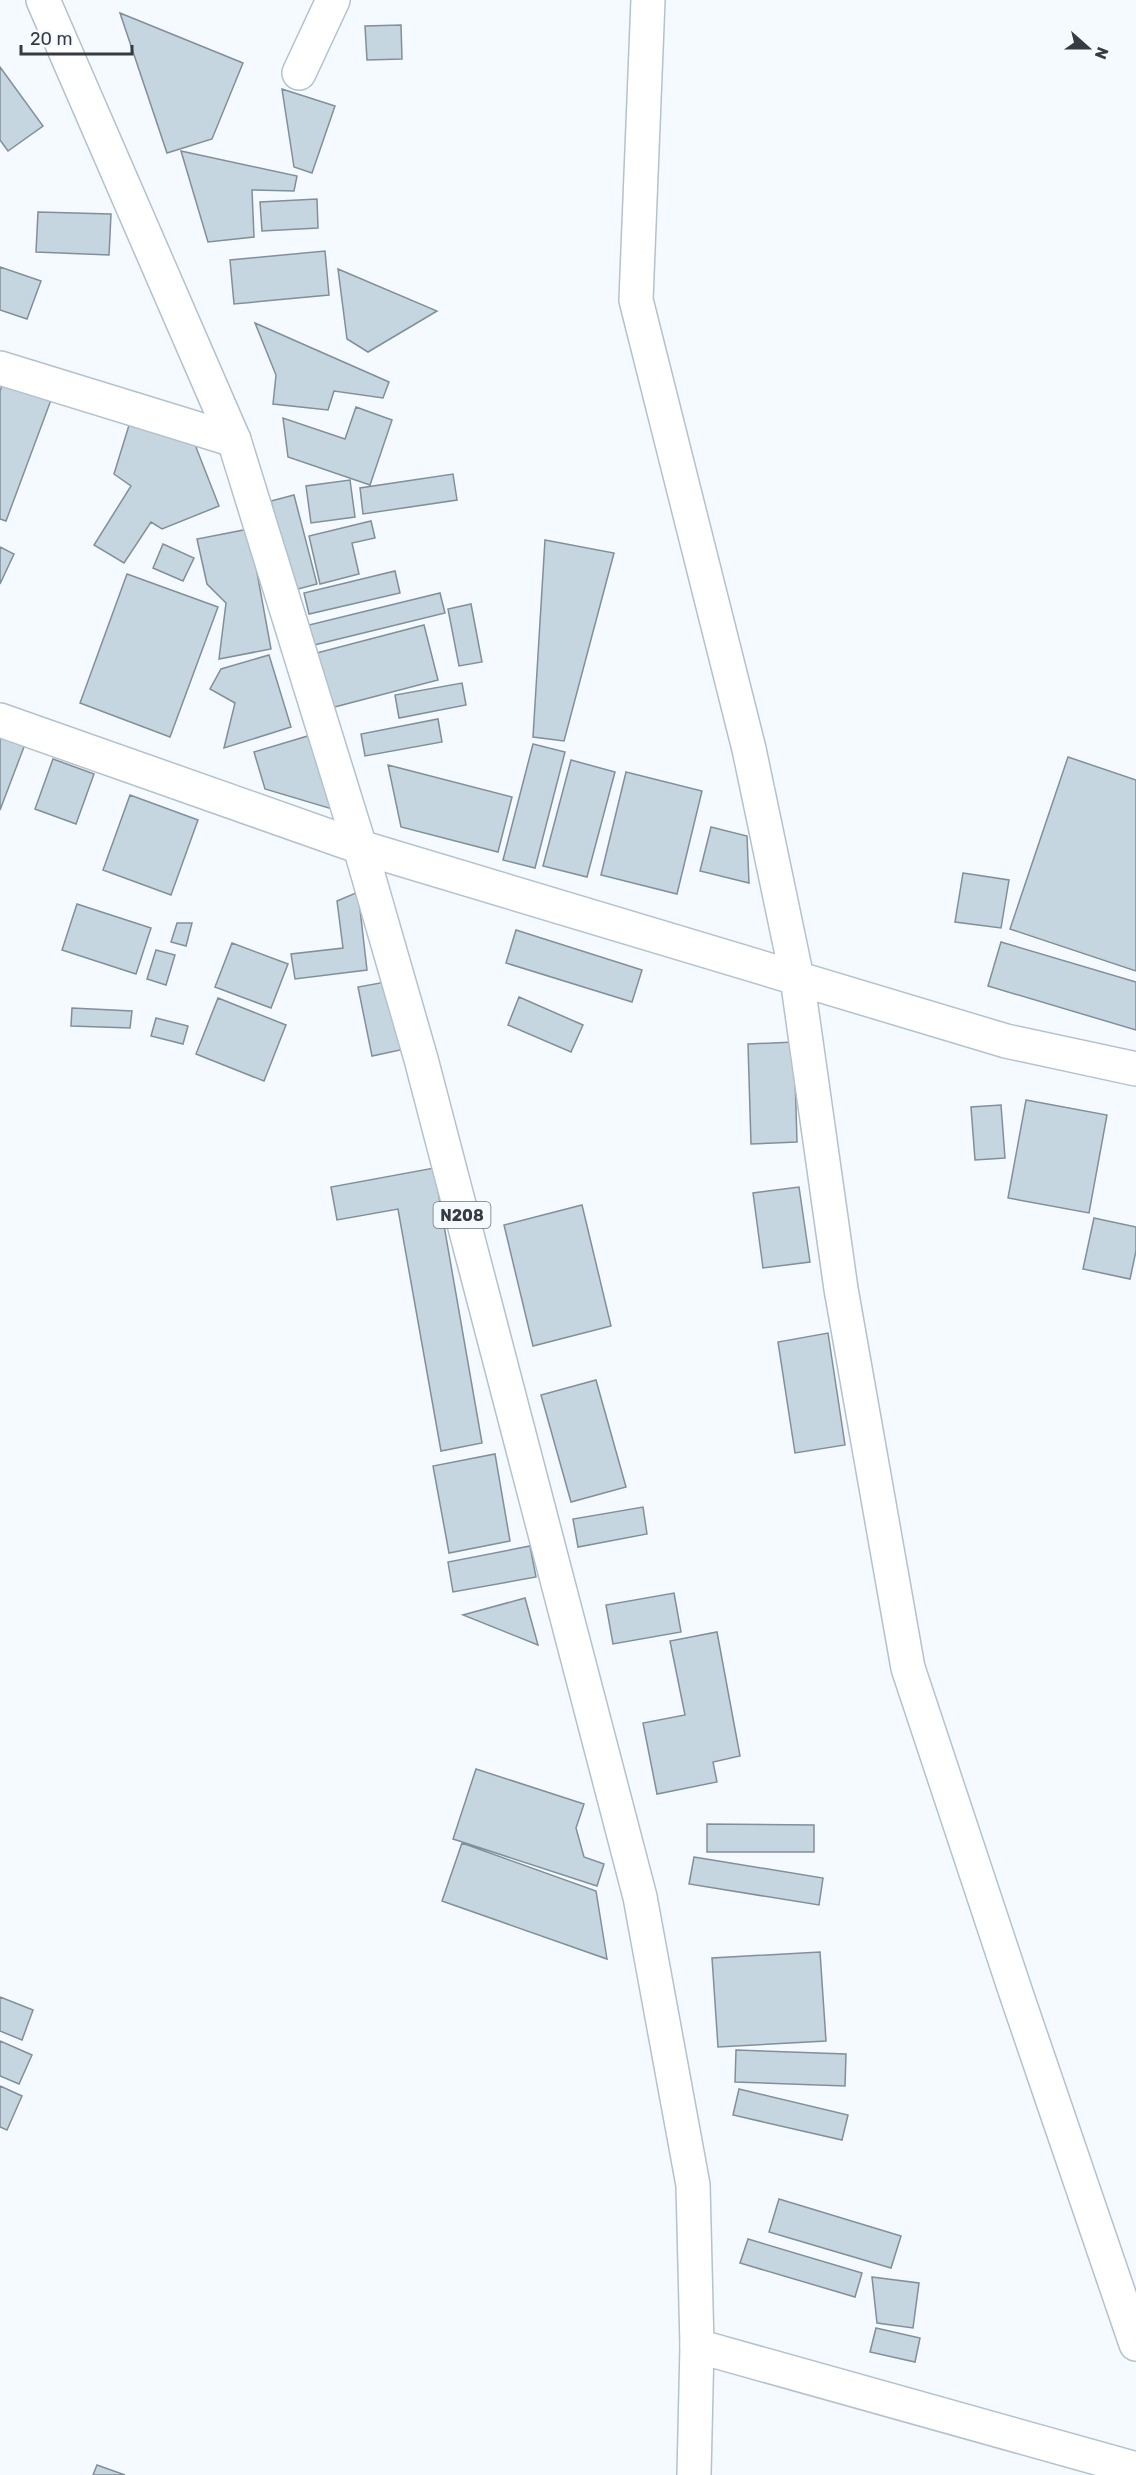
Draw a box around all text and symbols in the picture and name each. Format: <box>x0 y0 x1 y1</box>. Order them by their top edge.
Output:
scale bar <box>21 18 132 56</box>
north arrow <box>1058 18 1118 78</box>
text: 20 m <box>30 28 72 50</box>
text: N <box>1091 44 1112 62</box>
road number: N208 <box>434 1202 490 1228</box>

